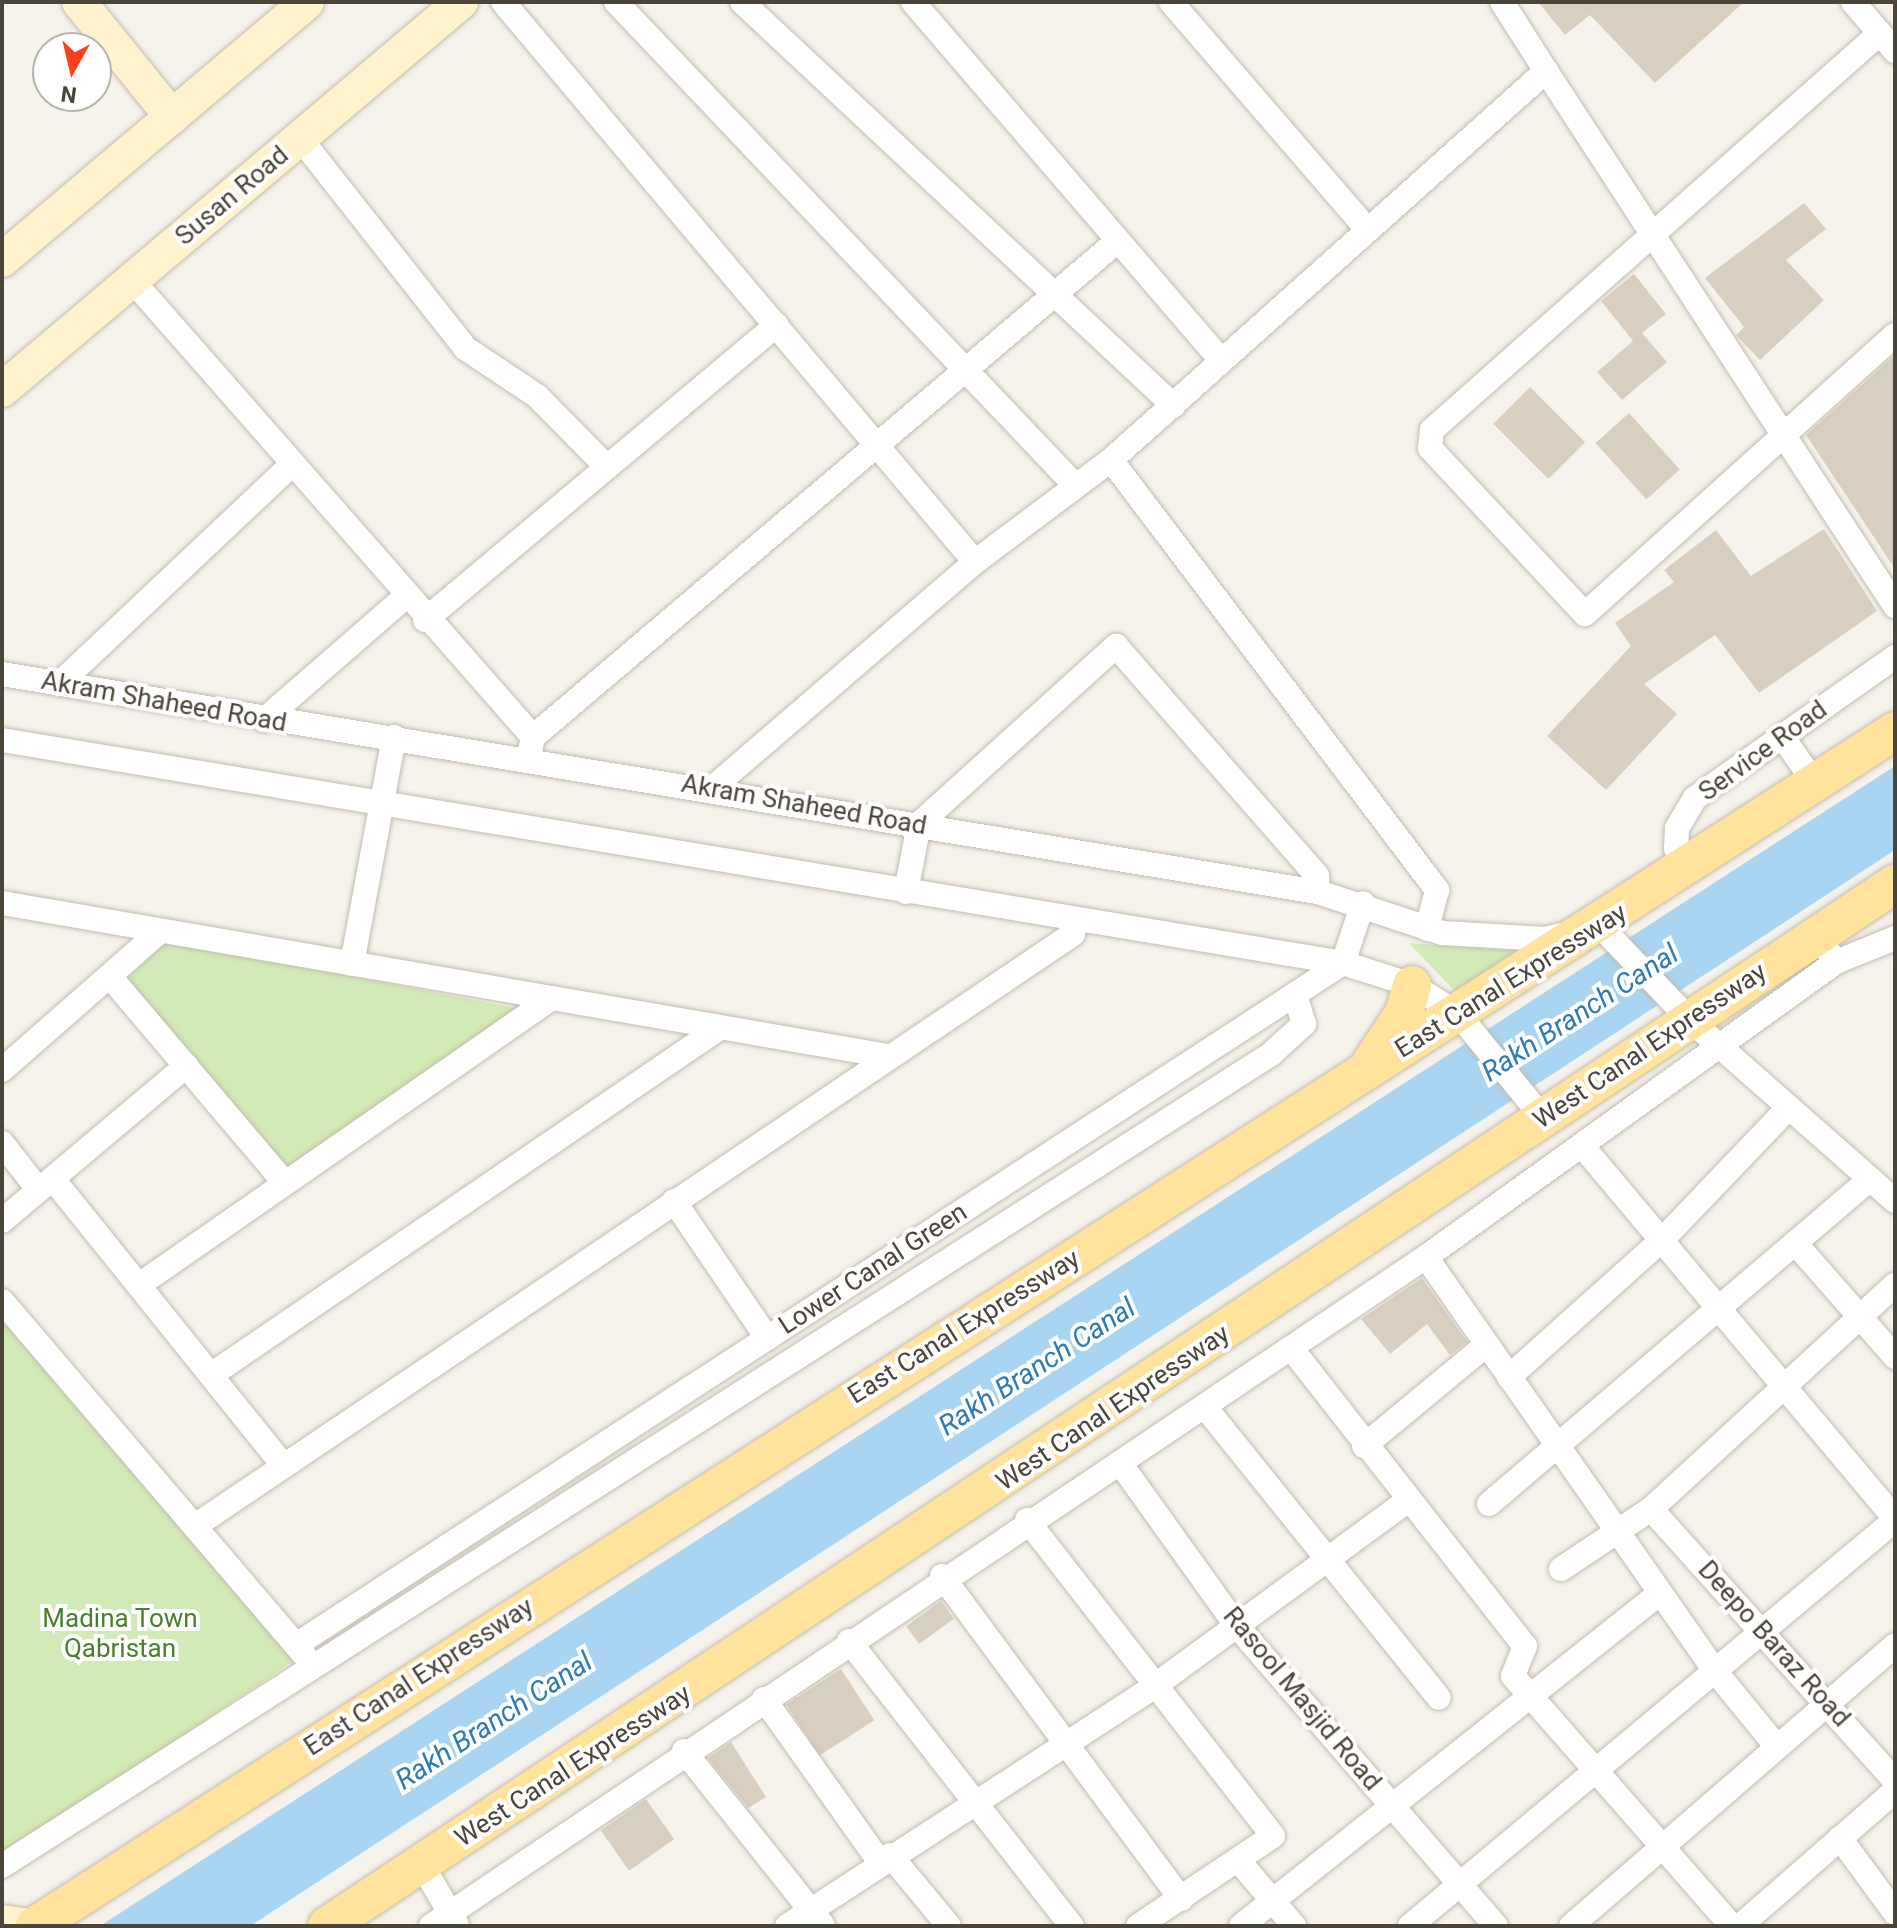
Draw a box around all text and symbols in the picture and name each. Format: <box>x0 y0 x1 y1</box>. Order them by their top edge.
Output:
north arrow <box>32 32 112 112</box>
text: N <box>59 81 78 108</box>
street label: Susan Road <box>169 140 295 252</box>
street label: Akram Shaheed Road <box>39 665 289 739</box>
street label: Service Road <box>1693 694 1833 808</box>
street label: Akram Shaheed Road <box>679 768 929 842</box>
street label: East Canal Expressway <box>1390 897 1632 1065</box>
water label: Rakh Branch Canal <box>1476 937 1684 1089</box>
street label: West Canal Expressway <box>1528 956 1772 1136</box>
street label: Lower Canal Green <box>773 1197 973 1341</box>
street label: East Canal Expressway <box>843 1243 1085 1411</box>
water label: Rakh Branch Canal <box>933 1291 1141 1443</box>
street label: West Canal Expressway <box>991 1318 1235 1498</box>
street label: Deepo Baraz Road <box>1691 1555 1857 1733</box>
street label: East Canal Expressway <box>299 1591 539 1763</box>
street label: Rasool Masjid Road <box>1216 1601 1388 1797</box>
park label: Madina Town Qabristan <box>42 1603 198 1664</box>
water label: Rakh Branch Canal <box>390 1645 598 1797</box>
street label: West Canal Expressway <box>449 1678 697 1854</box>

